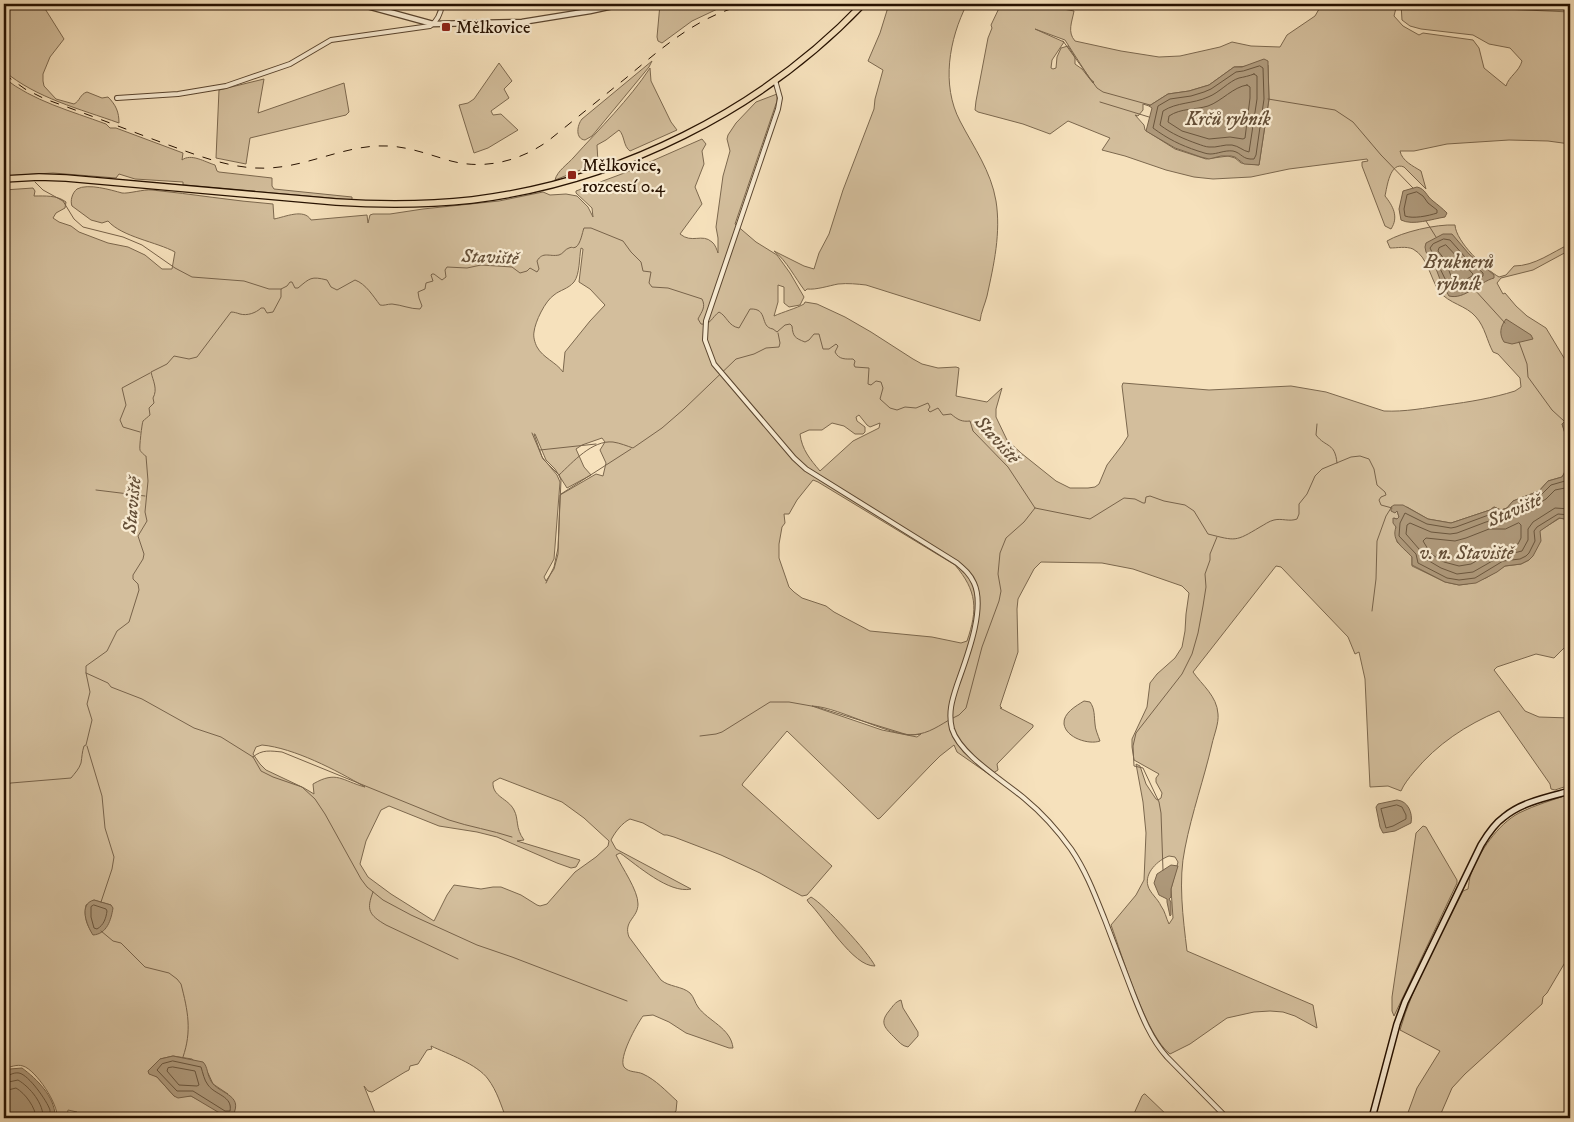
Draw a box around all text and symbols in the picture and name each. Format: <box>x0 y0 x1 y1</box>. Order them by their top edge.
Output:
place label: Mělkovice <box>456 17 530 39</box>
marker: Mělkovice <box>440 21 452 33</box>
water label: Krčů rybník <box>1184 108 1271 131</box>
place label: Mělkovice, rozcestí 0.4 <box>582 155 666 198</box>
marker: Mělkovice, rozcestí 0.4 <box>566 169 578 181</box>
water label: Staviště <box>460 245 521 270</box>
water label: Bruknerů rybník <box>1423 251 1494 296</box>
water label: Staviště <box>969 410 1026 471</box>
water label: Staviště <box>118 473 147 536</box>
water label: Staviště <box>1483 487 1548 533</box>
water label: v. n. Staviště <box>1419 542 1516 565</box>

